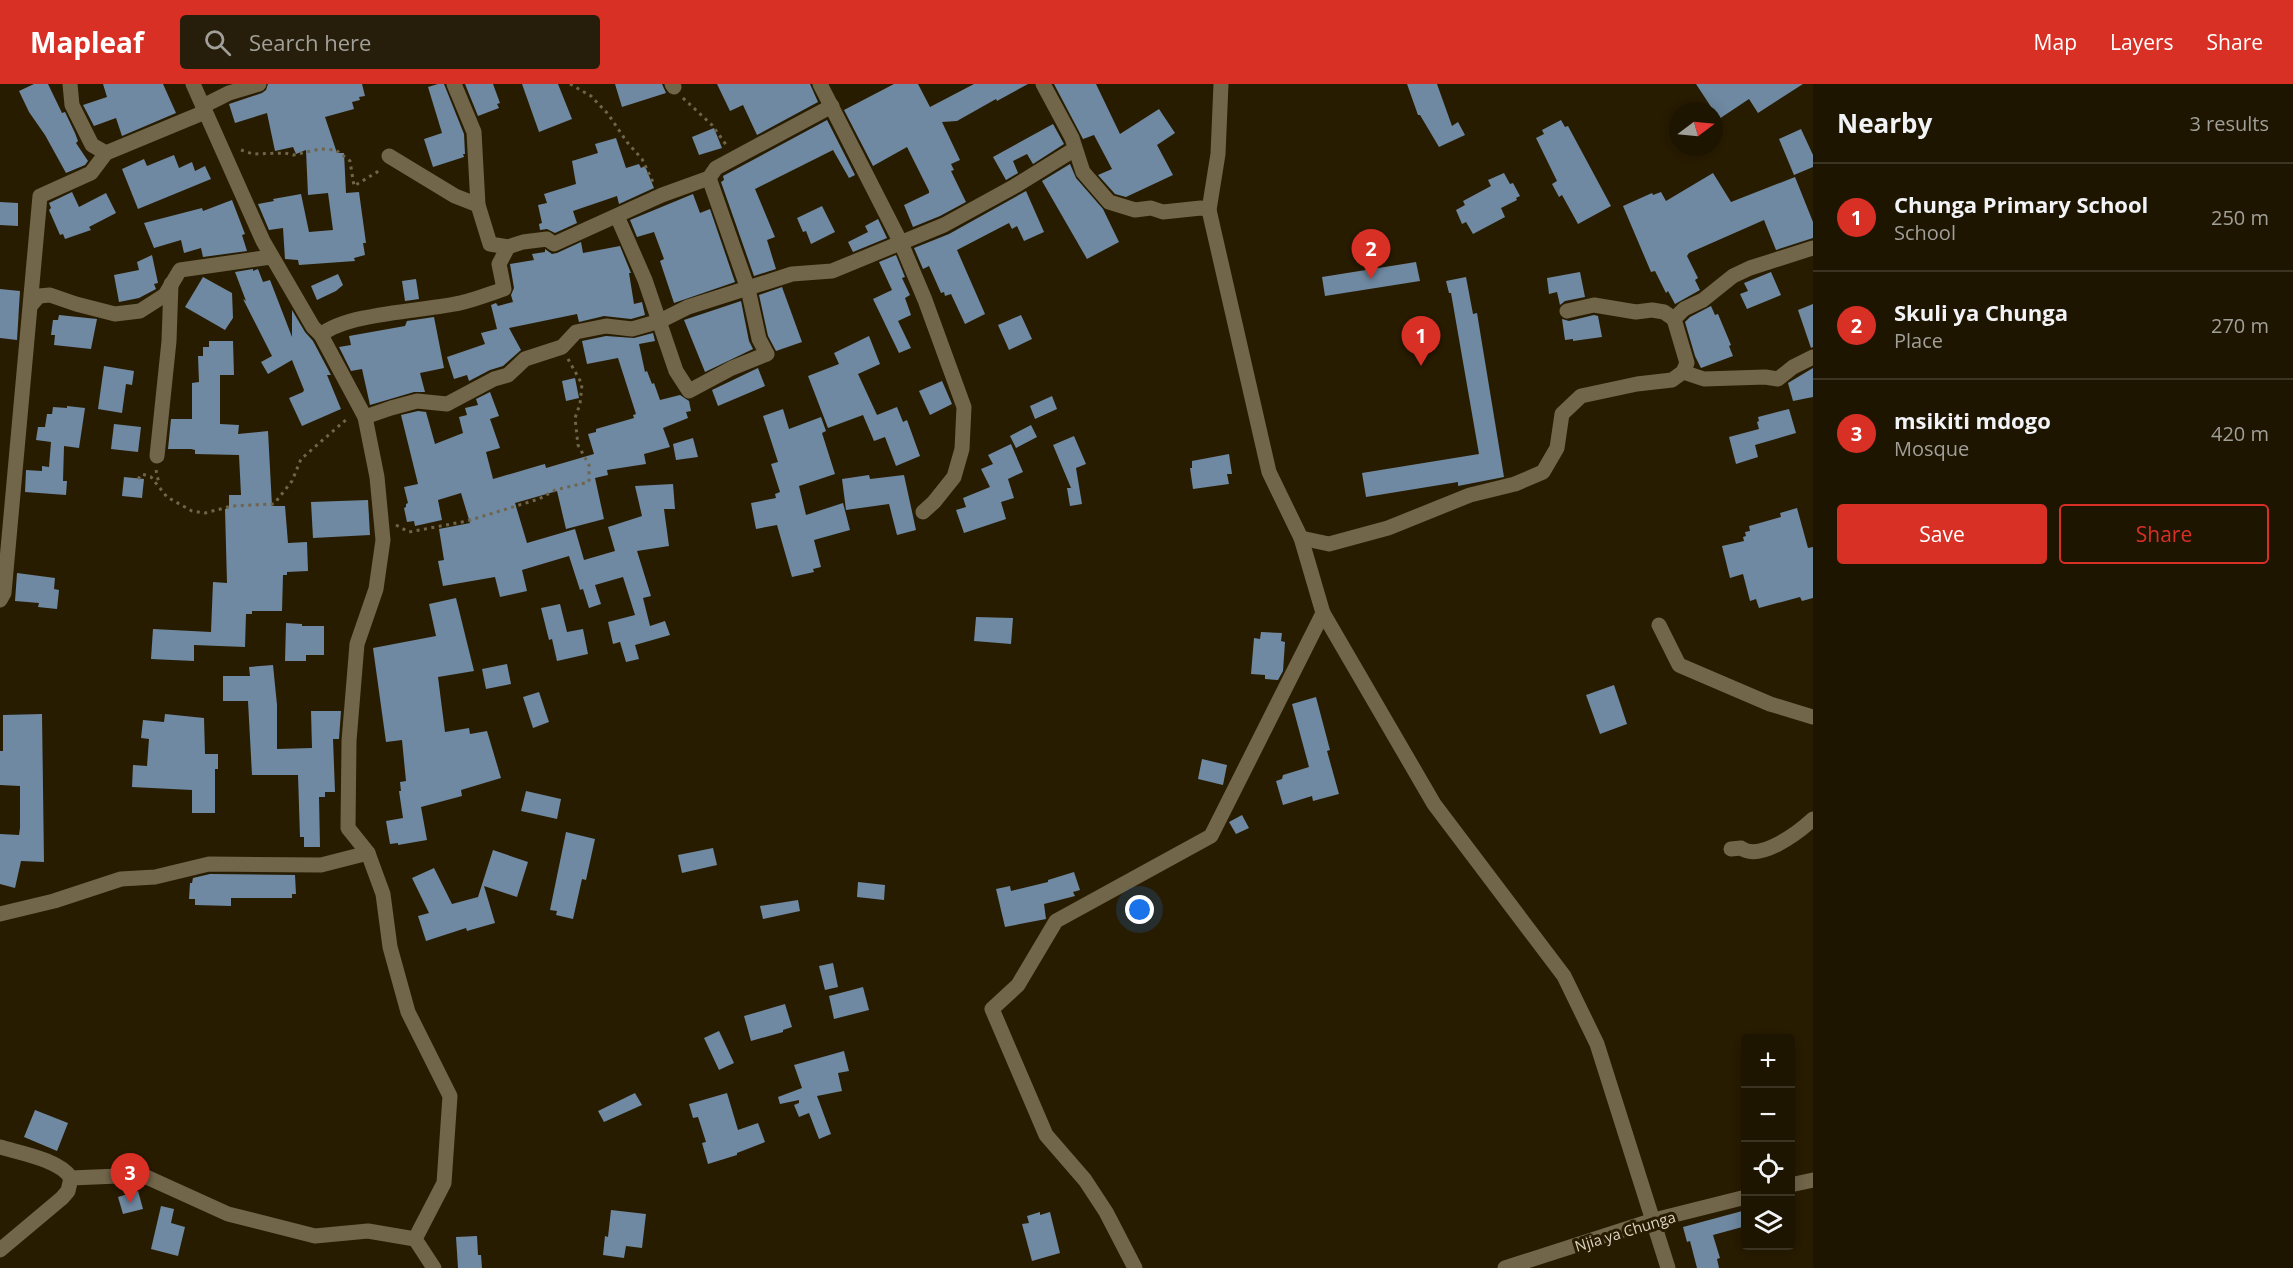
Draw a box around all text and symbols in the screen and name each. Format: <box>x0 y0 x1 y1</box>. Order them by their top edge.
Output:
search box <box>180 15 600 69</box>
text: Mapleaf <box>30 23 144 61</box>
icon: search <box>201 26 234 59</box>
text: Search here <box>249 27 371 57</box>
text: Map <box>2034 28 2077 56</box>
text: Layers <box>2110 28 2174 56</box>
text: Share <box>2207 28 2263 56</box>
north arrow <box>1669 102 1723 156</box>
text: Nearby <box>1837 105 1932 141</box>
text: 3 results <box>2189 110 2269 137</box>
text: Chunga Primary School <box>1894 189 2148 219</box>
text: 1 <box>1851 204 1862 231</box>
text: 250 m <box>2211 204 2269 231</box>
text: School <box>1894 219 1956 246</box>
pin: 2 <box>1352 230 1390 279</box>
text: Skuli ya Chunga <box>1894 297 2068 327</box>
text: 2 <box>1851 312 1862 339</box>
text: 270 m <box>2211 312 2269 339</box>
pin: 1 <box>1402 316 1440 366</box>
text: Place <box>1894 327 1943 354</box>
text: msikiti mdogo <box>1894 405 2051 435</box>
text: 3 <box>1851 420 1862 447</box>
text: 420 m <box>2211 420 2269 447</box>
text: Mosque <box>1894 435 1969 462</box>
button: Save <box>1837 504 2047 564</box>
button: Share <box>2059 504 2269 564</box>
your location <box>1125 895 1154 924</box>
map controls <box>1741 1034 1795 1250</box>
button: + <box>1741 1034 1795 1088</box>
button: − <box>1741 1088 1795 1142</box>
button: locate <box>1741 1142 1795 1196</box>
pin: 3 <box>110 1154 150 1203</box>
button: layers <box>1741 1196 1795 1250</box>
street label: Njia ya Chunga <box>1572 1206 1678 1256</box>

